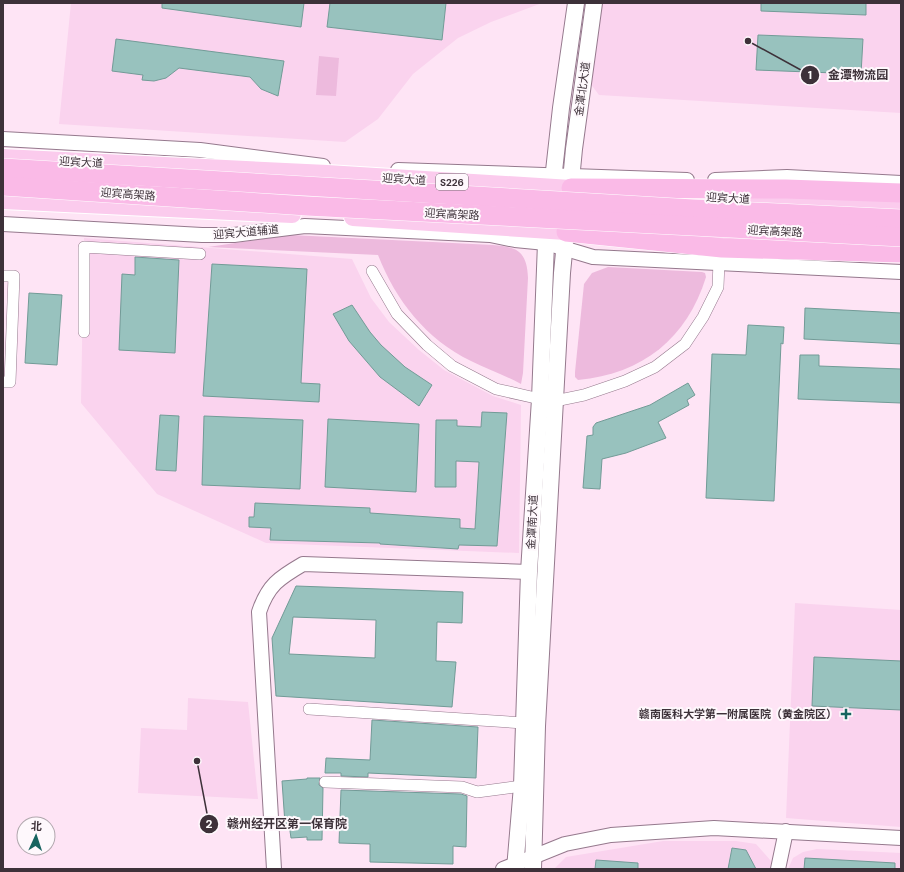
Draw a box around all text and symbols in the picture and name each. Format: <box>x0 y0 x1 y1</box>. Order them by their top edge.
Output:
street label: 金潭北大道 <box>571 61 593 117</box>
callout: 金潭物流园 <box>800 63 896 87</box>
text: 1 <box>808 67 812 83</box>
text: 金潭物流园 <box>828 67 888 83</box>
street label: 迎宾大道 <box>59 154 103 170</box>
street label: 迎宾大道 <box>382 170 426 188</box>
road number: S226 <box>436 174 468 190</box>
street label: 迎宾高架路 <box>100 185 156 203</box>
street label: 迎宾大道 <box>706 190 750 206</box>
street label: 迎宾高架路 <box>424 206 480 222</box>
street label: 迎宾大道辅道 <box>213 222 279 242</box>
street label: 迎宾高架路 <box>747 223 803 239</box>
street label: 金潭南大道 <box>524 494 540 550</box>
place label: 赣南医科大学第一附属医院（黄金院区） <box>639 707 837 721</box>
marker: 赣南医科大学第一附属医院（黄金院区） <box>840 708 852 720</box>
callout: 赣州经开区第一保育院 <box>199 812 355 836</box>
north arrow <box>16 816 56 856</box>
text: 2 <box>206 816 213 832</box>
text: 赣州经开区第一保育院 <box>227 816 347 832</box>
text: 北 <box>31 819 42 833</box>

